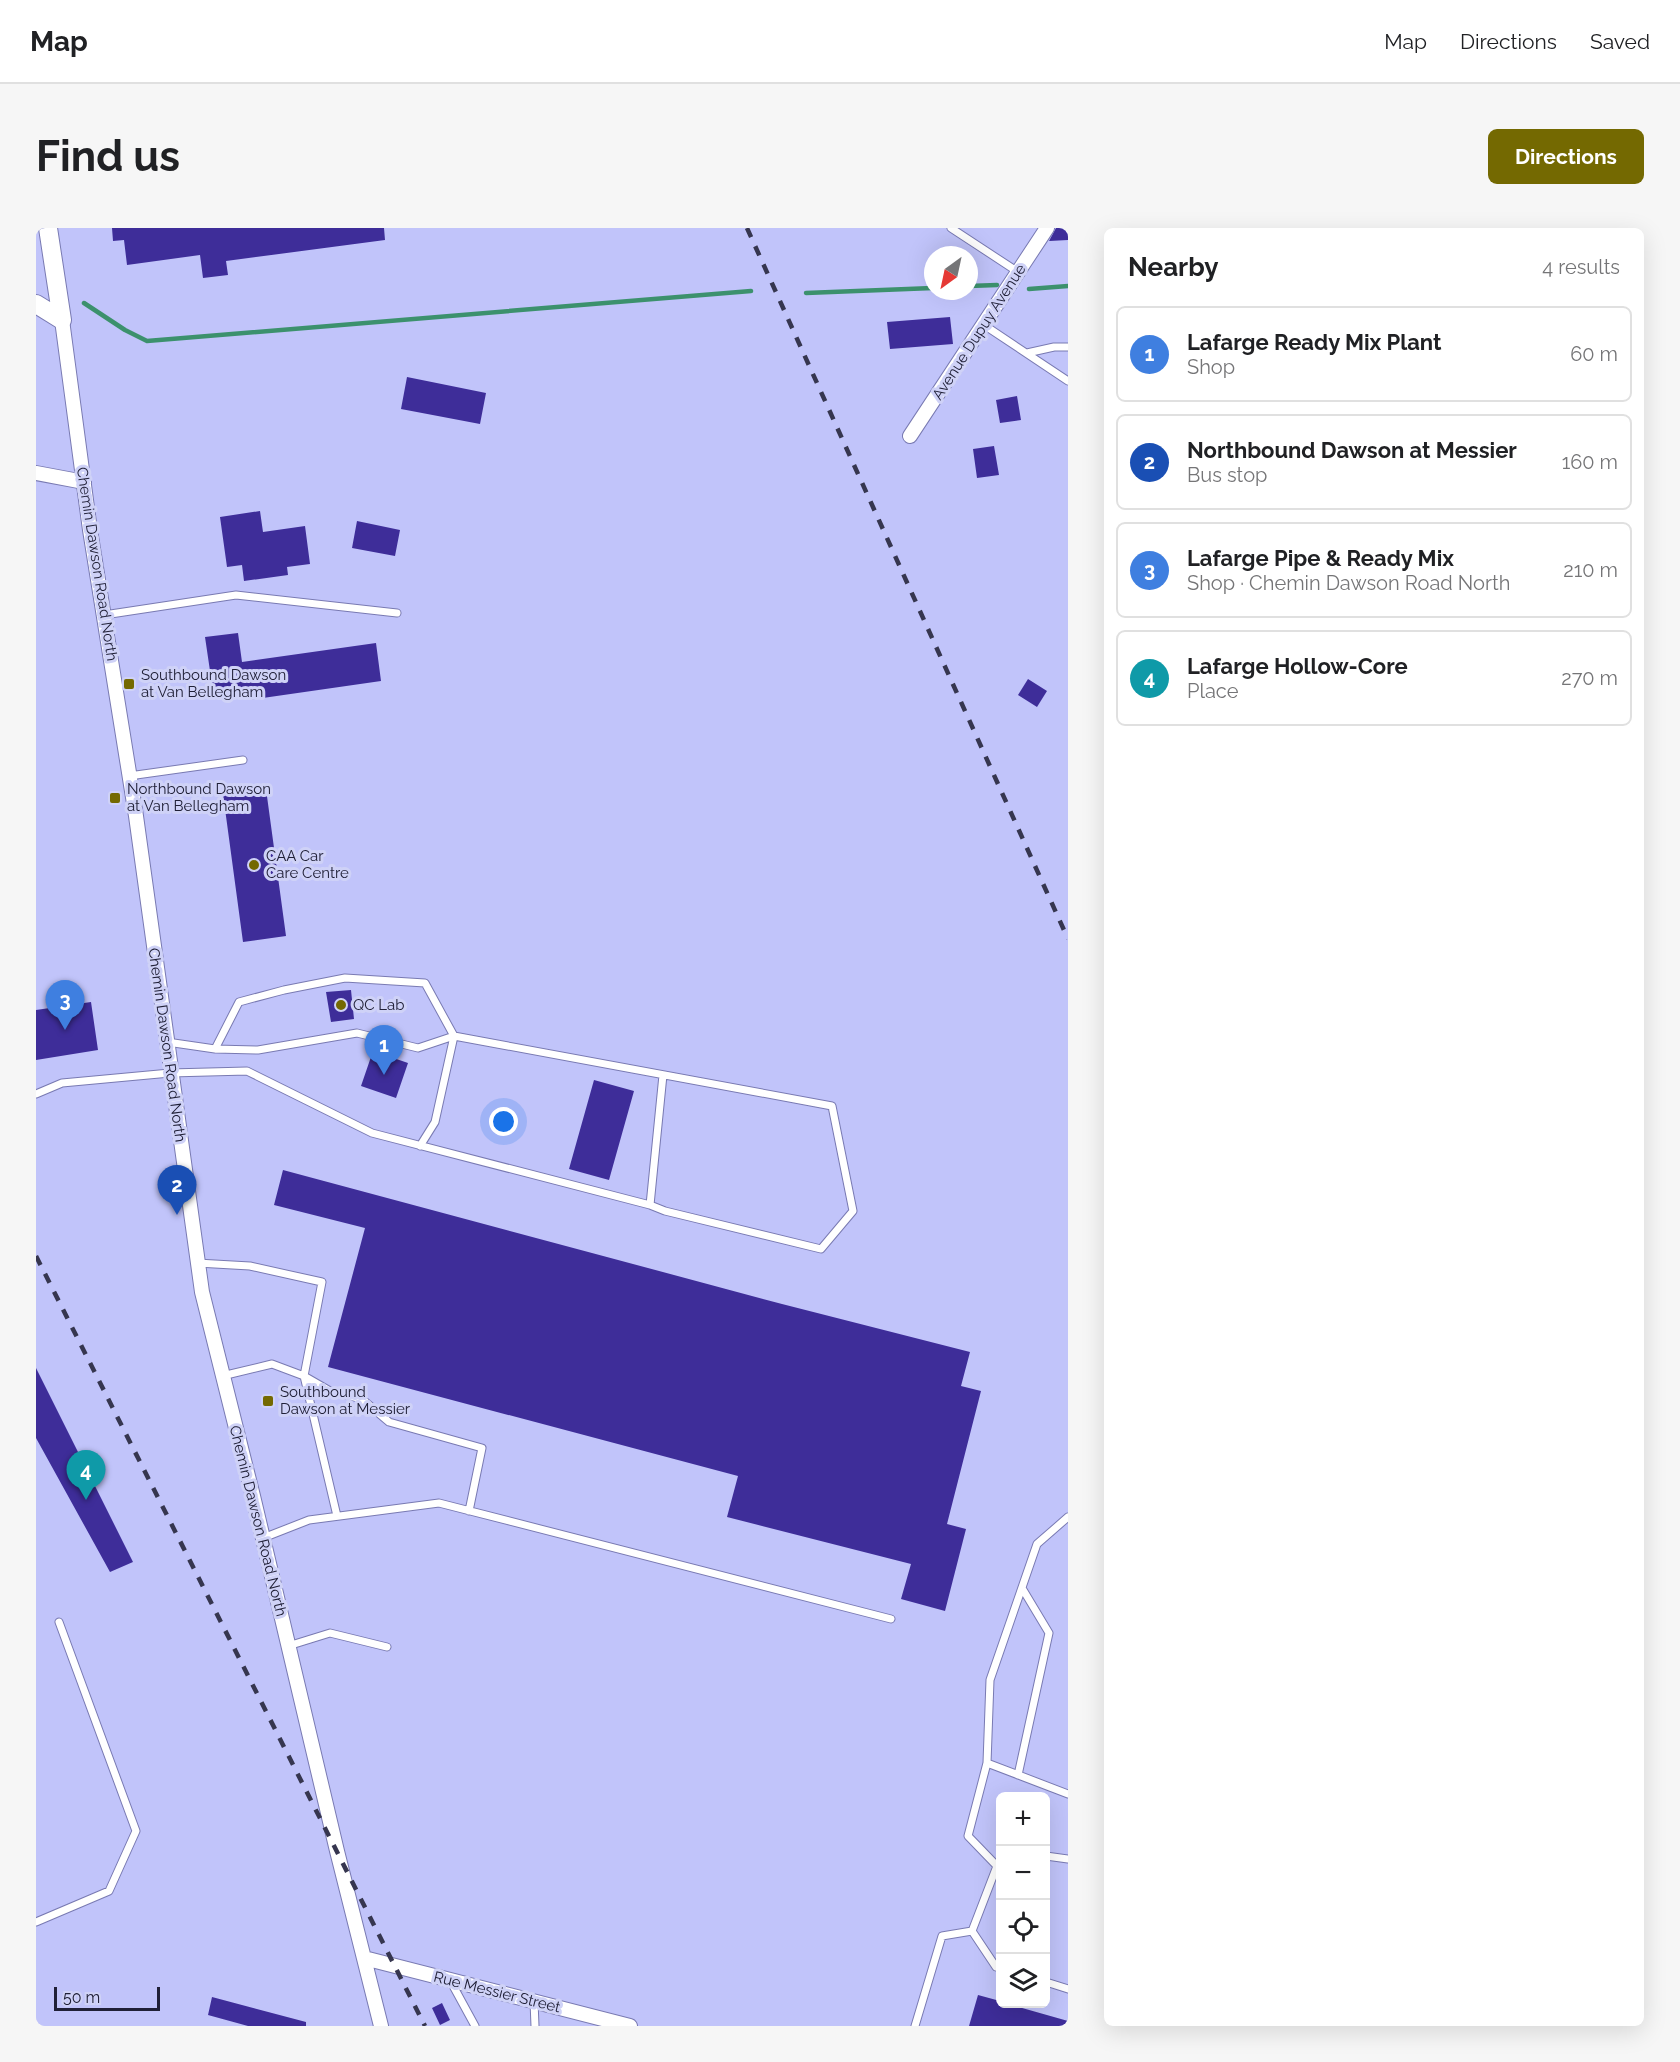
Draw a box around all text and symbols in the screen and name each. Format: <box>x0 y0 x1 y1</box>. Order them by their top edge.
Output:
text: Map <box>30 25 88 58</box>
text: Map <box>1384 29 1427 54</box>
text: Directions <box>1460 29 1557 54</box>
text: Saved <box>1590 29 1650 54</box>
button: Directions <box>1488 129 1644 184</box>
text: Find us <box>36 132 180 181</box>
north arrow <box>924 246 978 300</box>
text: Nearby <box>1128 252 1218 282</box>
text: 4 results <box>1542 255 1620 279</box>
street label: Avenue Dupuy Avenue <box>928 261 1030 403</box>
text: Lafarge Ready Mix Plant <box>1187 329 1442 355</box>
text: 1 <box>1145 342 1154 366</box>
text: 60 m <box>1570 342 1618 366</box>
text: Shop <box>1187 355 1235 379</box>
text: Northbound Dawson at Messier <box>1187 437 1517 463</box>
text: 2 <box>1144 450 1155 474</box>
text: 160 m <box>1562 450 1618 474</box>
text: Bus stop <box>1187 463 1267 487</box>
street label: Chemin Dawson Road North <box>73 466 121 662</box>
text: Lafarge Pipe & Ready Mix <box>1187 545 1454 571</box>
text: 3 <box>1144 558 1155 582</box>
text: 210 m <box>1563 558 1618 582</box>
text: Shop · Chemin Dawson Road North <box>1187 571 1510 595</box>
text: Lafarge Hollow-Core <box>1187 653 1408 679</box>
place label: Southbound Dawson at Van Bellegham <box>141 666 286 701</box>
text: 4 <box>1144 666 1155 690</box>
text: 270 m <box>1561 666 1618 690</box>
marker: Southbound Dawson at Van Bellegham <box>122 677 136 691</box>
text: Place <box>1187 679 1238 703</box>
place label: Northbound Dawson at Van Bellegham <box>127 780 271 815</box>
marker: Northbound Dawson at Van Bellegham <box>108 791 122 805</box>
place label: CAA Car Care Centre <box>266 847 349 882</box>
marker: CAA Car Care Centre <box>247 858 261 872</box>
street label: Chemin Dawson Road North <box>144 947 190 1143</box>
pin: 3 <box>45 980 84 1030</box>
place label: QC Lab <box>353 996 405 1014</box>
marker: QC Lab <box>334 998 348 1012</box>
pin: 1 <box>364 1026 404 1075</box>
your location <box>489 1107 518 1136</box>
pin: 2 <box>158 1166 196 1215</box>
place label: Southbound Dawson at Messier <box>280 1383 411 1418</box>
marker: Southbound Dawson at Messier <box>261 1394 275 1408</box>
street label: Chemin Dawson Road North <box>226 1424 290 1618</box>
pin: 4 <box>67 1450 106 1500</box>
map controls <box>996 1792 1050 2008</box>
button: + <box>996 1792 1050 1846</box>
button: − <box>996 1846 1050 1900</box>
button: locate <box>996 1900 1050 1954</box>
button: layers <box>996 1954 1050 2008</box>
street label: Rue Messier Street <box>432 1968 562 2016</box>
scale bar <box>54 1984 160 2012</box>
text: 50 m <box>63 1988 100 2007</box>

